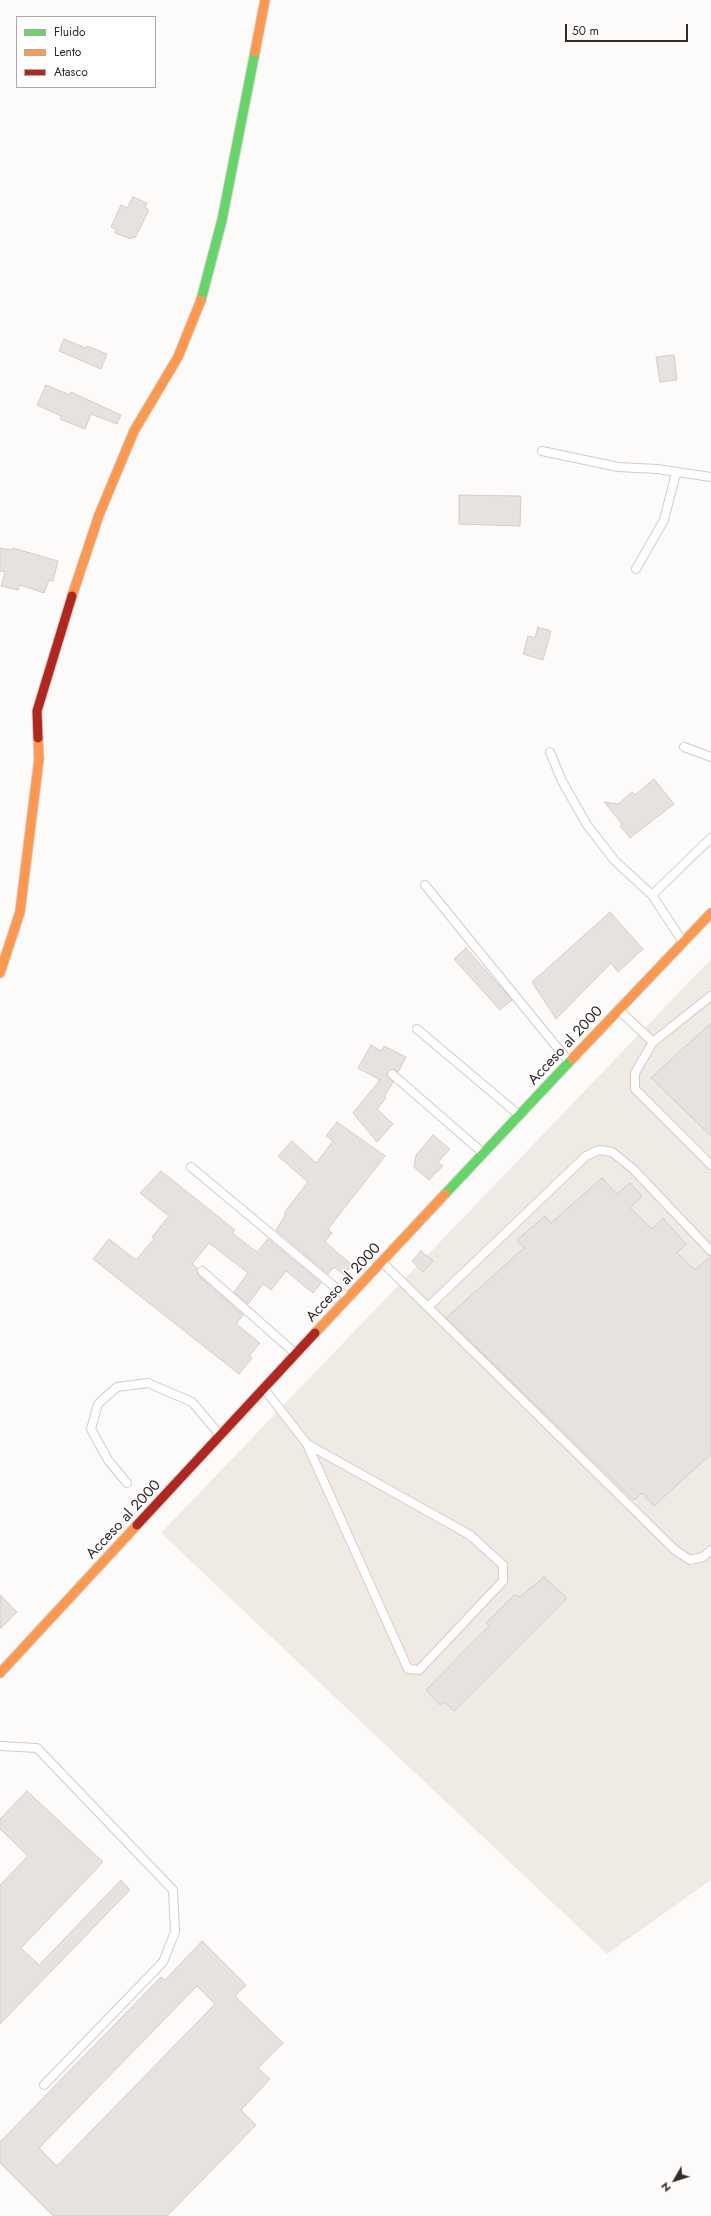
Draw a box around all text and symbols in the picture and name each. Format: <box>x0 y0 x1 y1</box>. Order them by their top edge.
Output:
legend <box>16 16 156 88</box>
scale bar <box>567 16 690 42</box>
text: 50 m <box>572 22 599 40</box>
text: Fluido <box>54 23 86 41</box>
text: Lento <box>54 43 81 61</box>
text: Atasco <box>54 63 88 81</box>
street label: Acceso al 2000 <box>525 1003 607 1089</box>
street label: Acceso al 2000 <box>303 1240 385 1326</box>
street label: Acceso al 2000 <box>83 1477 165 1563</box>
north arrow <box>655 2160 695 2200</box>
text: N <box>657 2179 675 2196</box>

